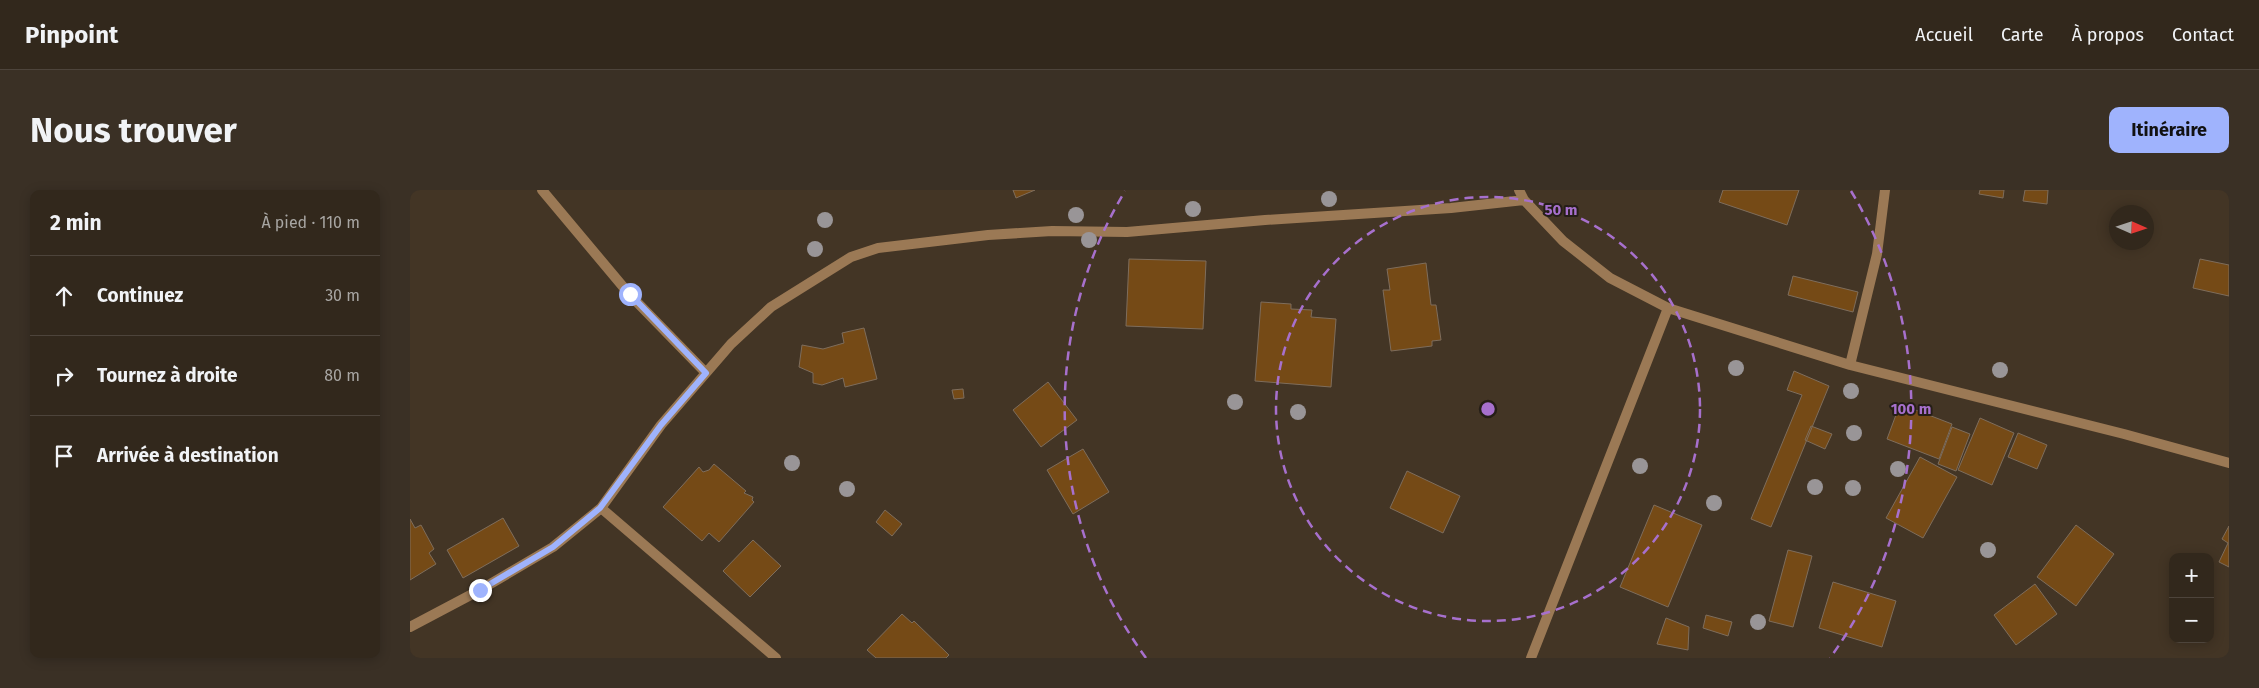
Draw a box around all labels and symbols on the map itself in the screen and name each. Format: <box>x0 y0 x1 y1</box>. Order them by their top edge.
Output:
text: 50 m <box>1544 201 1578 219</box>
north arrow <box>2109 205 2154 250</box>
route start <box>619 283 642 306</box>
centre of rings <box>1479 400 1497 418</box>
text: 100 m <box>1891 400 1931 418</box>
route end <box>469 579 492 602</box>

